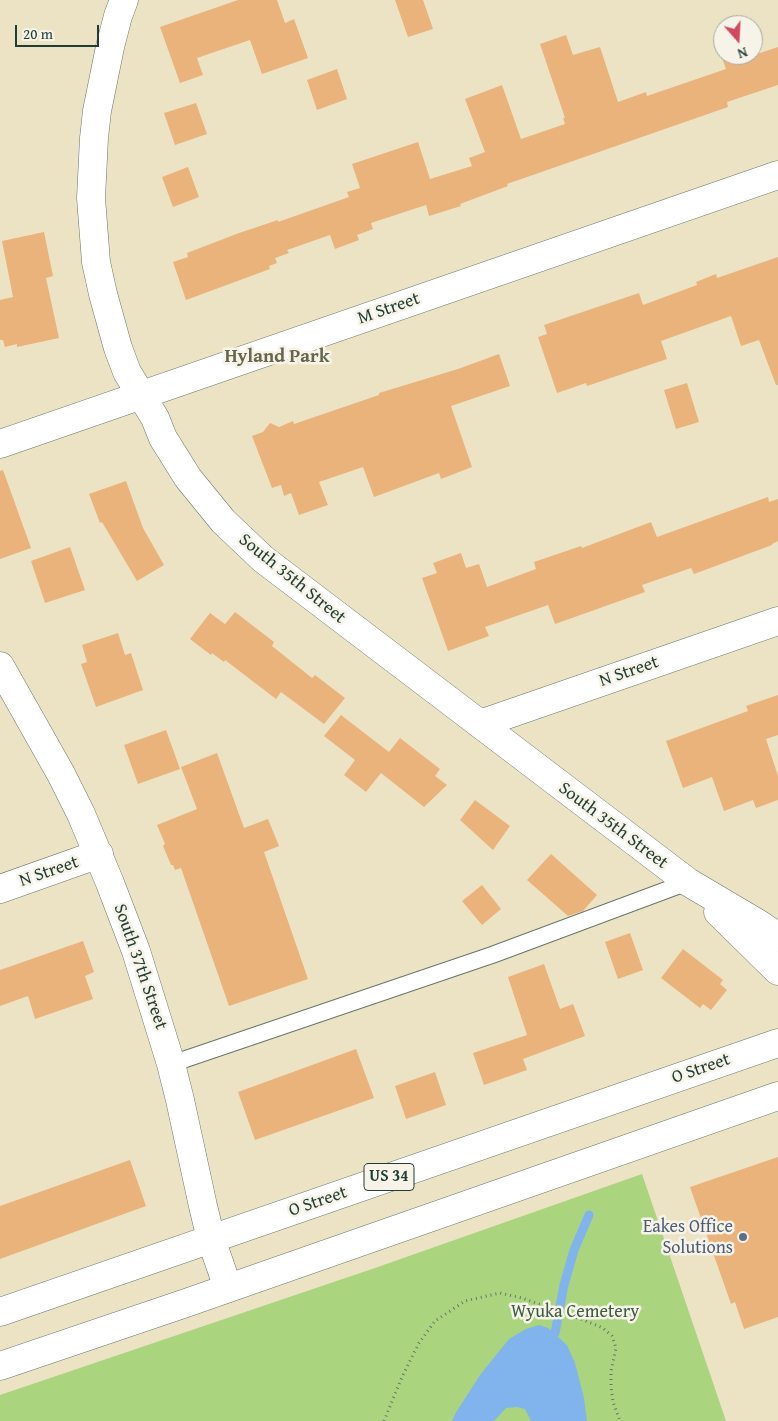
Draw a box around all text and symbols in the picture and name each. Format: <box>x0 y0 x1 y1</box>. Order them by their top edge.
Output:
scale bar <box>18 15 101 47</box>
north arrow <box>713 15 763 65</box>
text: 20 m <box>23 23 53 44</box>
text: N <box>735 42 750 64</box>
street label: M Street <box>355 288 423 330</box>
district label: Hyland Park <box>224 346 330 368</box>
street label: South 35th Street <box>234 529 350 629</box>
street label: N Street <box>597 652 661 692</box>
street label: South 35th Street <box>554 778 672 874</box>
street label: N Street <box>17 852 81 892</box>
street label: South 37th Street <box>108 901 172 1033</box>
street label: O Street <box>669 1049 733 1089</box>
road number: US 34 <box>364 1164 414 1190</box>
street label: O Street <box>286 1182 350 1222</box>
place label: Eakes Office Solutions <box>643 1216 733 1258</box>
marker: Eakes Office Solutions <box>737 1231 749 1243</box>
park label: Wyuka Cemetery <box>511 1301 639 1323</box>

